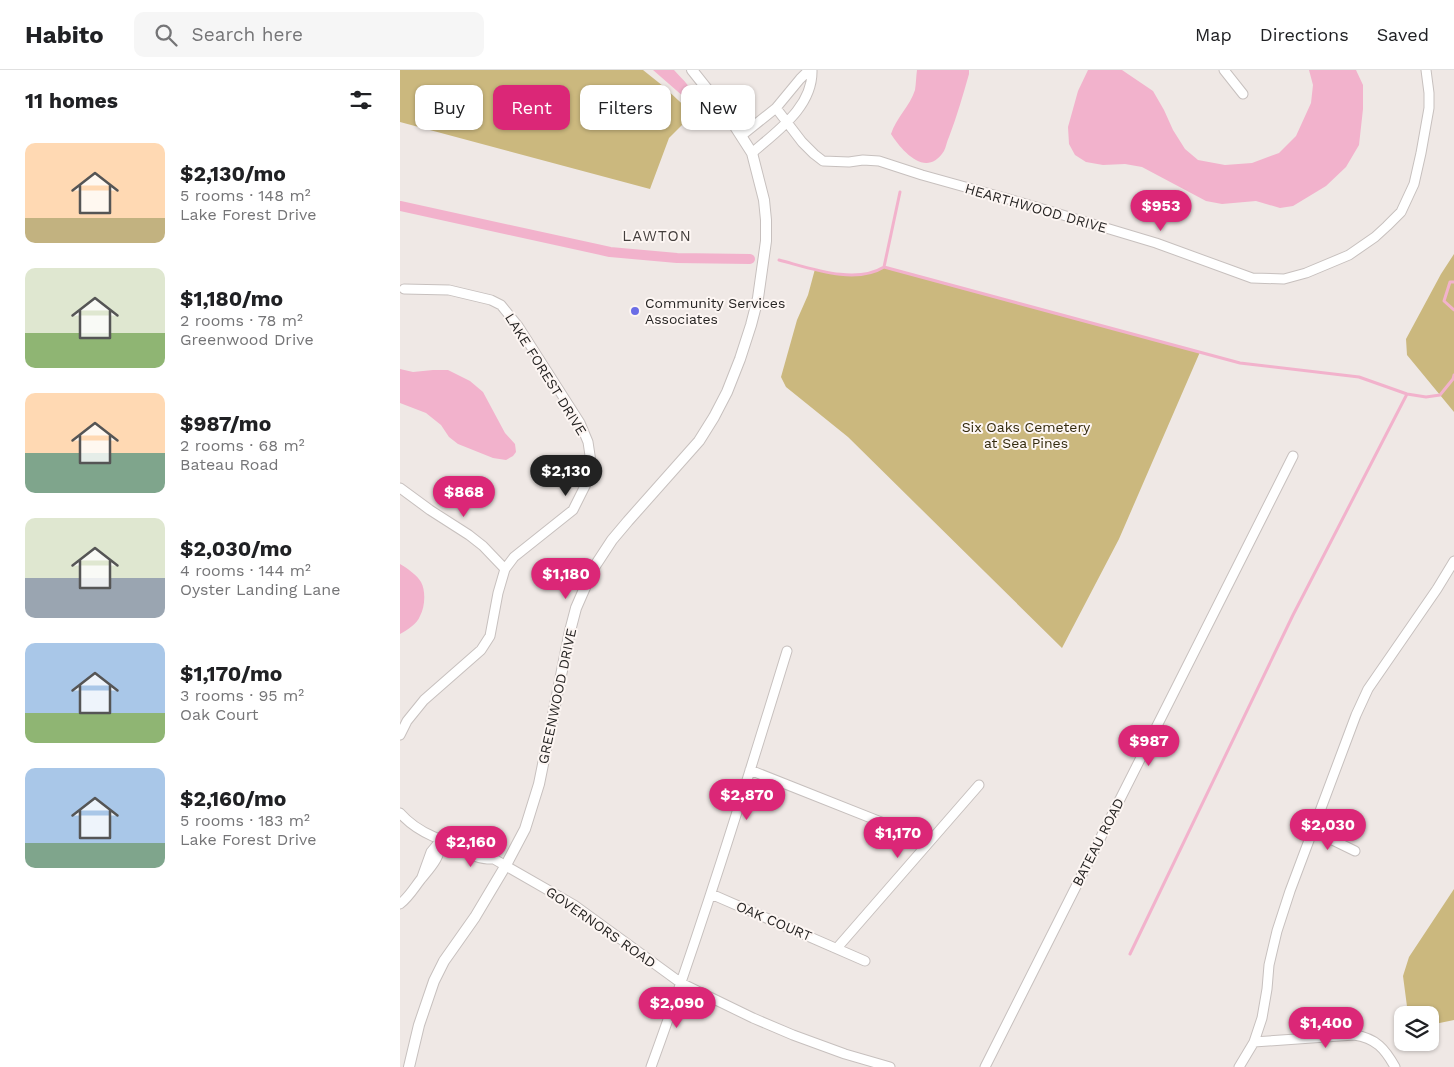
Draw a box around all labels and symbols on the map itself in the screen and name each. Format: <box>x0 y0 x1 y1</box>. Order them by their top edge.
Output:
street label: HEARTHWOOD DRIVE <box>963 180 1109 236</box>
pin: $953 <box>1131 190 1191 232</box>
district label: LAWTON <box>622 227 692 245</box>
place label: Community Services Associates <box>645 295 785 327</box>
marker: Community Services Associates <box>629 305 641 317</box>
street label: LAKE FOREST DRIVE <box>502 310 590 438</box>
park label: Six Oaks Cemetery at Sea Pines <box>962 419 1091 451</box>
pin: $2,130 <box>525 454 607 497</box>
pin: $868 <box>434 476 494 518</box>
pin: $1,180 <box>525 558 607 600</box>
street label: GREENWOOD DRIVE <box>535 627 579 765</box>
pin: $987 <box>1119 724 1179 767</box>
pin: $2,870 <box>706 778 788 821</box>
street label: BATEAU ROAD <box>1069 795 1127 889</box>
pin: $2,030 <box>1287 808 1369 851</box>
pin: $1,170 <box>857 816 939 859</box>
pin: $2,160 <box>430 826 512 868</box>
street label: GOVERNORS ROAD <box>543 883 659 971</box>
street label: OAK COURT <box>734 898 815 944</box>
pin: $2,090 <box>636 986 718 1029</box>
pin: $1,400 <box>1285 1006 1367 1049</box>

